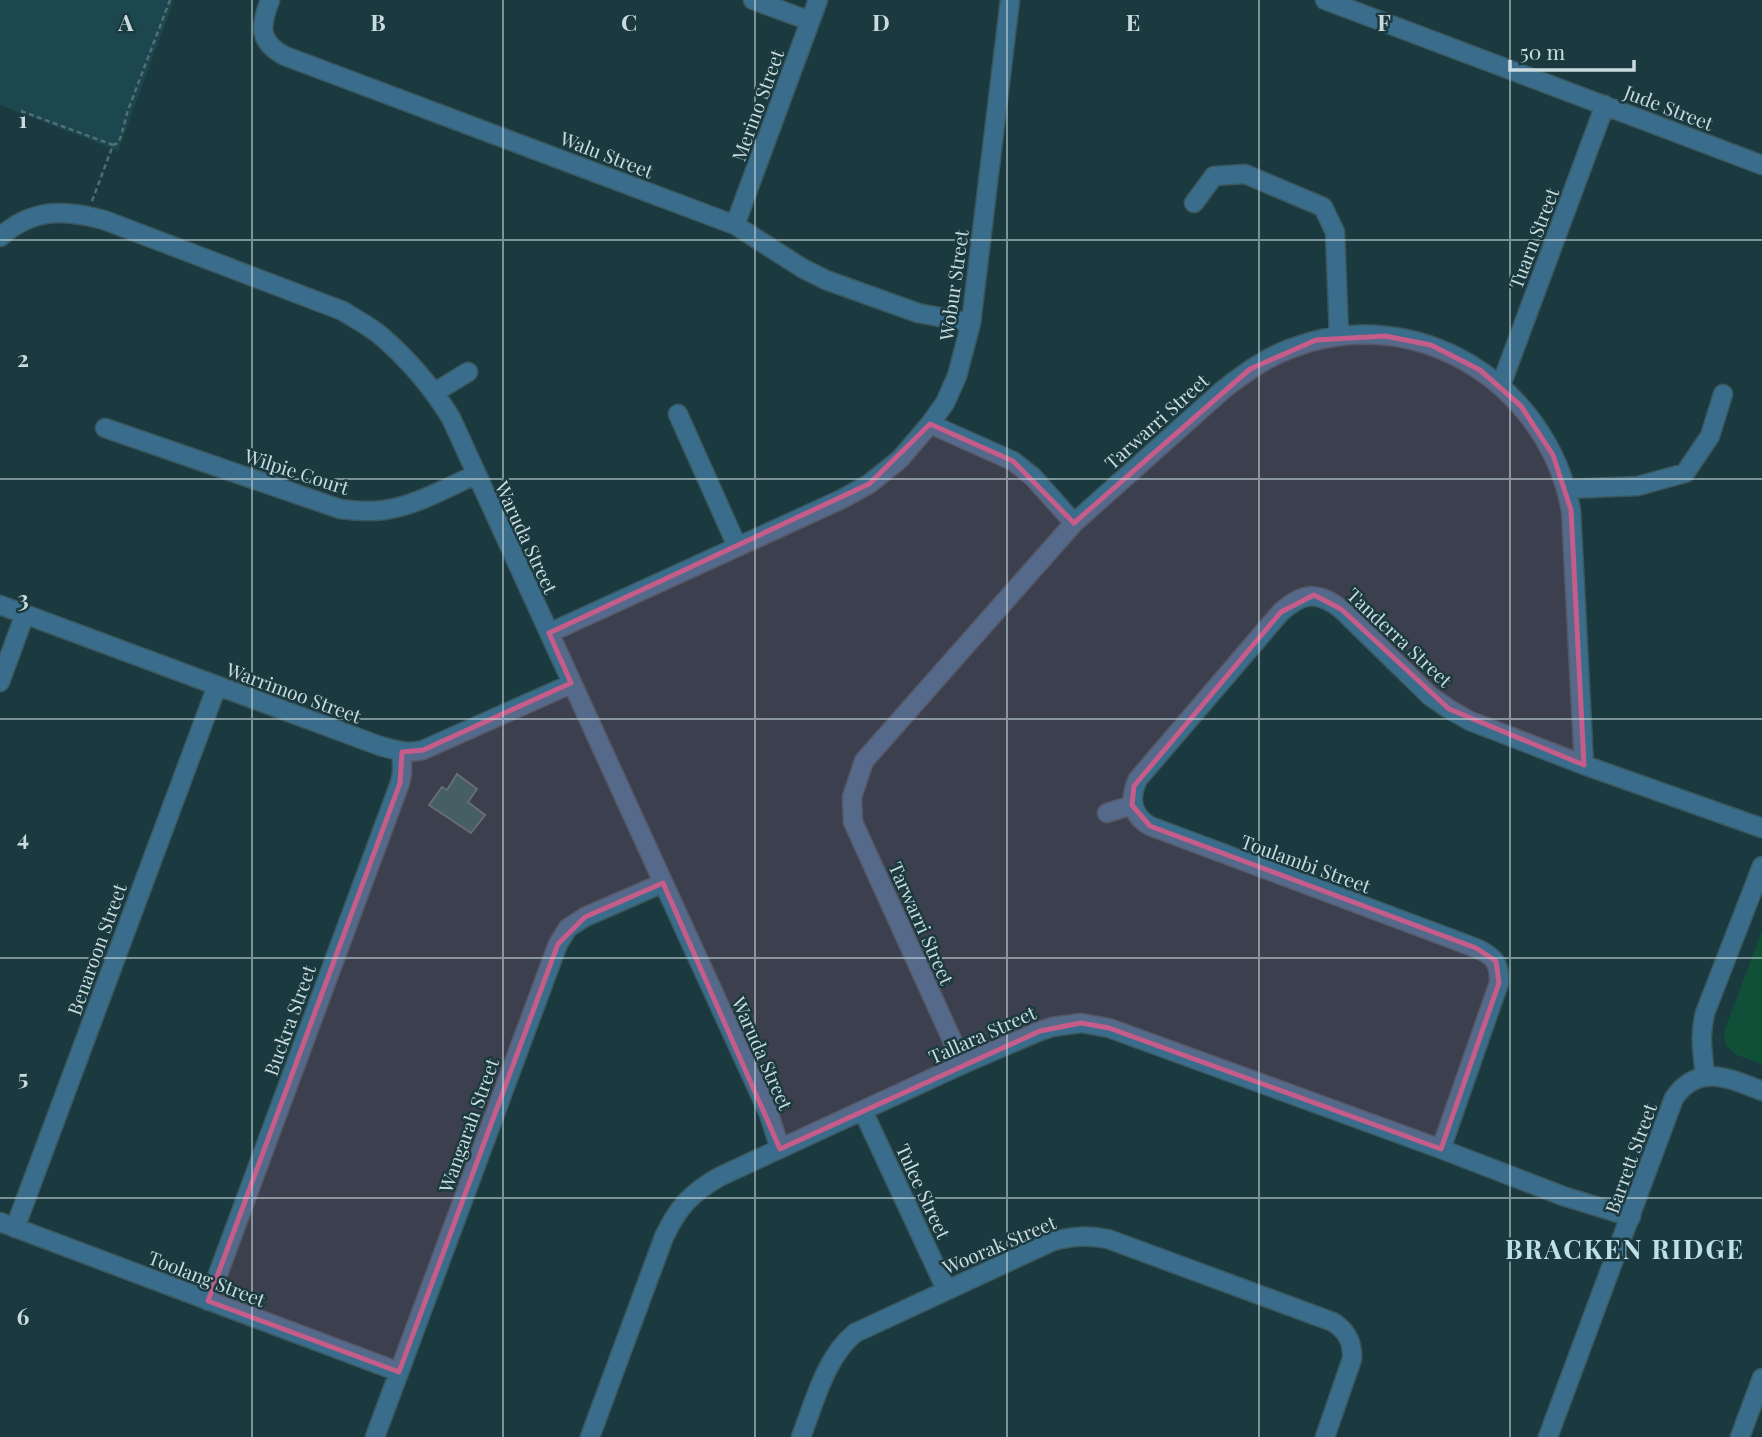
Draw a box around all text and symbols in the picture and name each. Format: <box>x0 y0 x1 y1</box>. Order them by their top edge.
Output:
text: A <box>117 6 134 37</box>
text: B <box>370 6 386 37</box>
text: C <box>621 6 637 37</box>
text: D <box>872 6 890 37</box>
text: E <box>1126 6 1140 37</box>
text: F <box>1377 6 1391 37</box>
scale bar <box>1510 28 1634 72</box>
text: 50 m <box>1520 37 1566 65</box>
street label: Merino Street <box>725 45 789 165</box>
street label: Jude Street <box>1620 78 1717 136</box>
text: 1 <box>19 103 28 134</box>
street label: Walu Street <box>556 124 658 184</box>
street label: Tuarn Street <box>1502 183 1564 292</box>
street label: Wobur Street <box>932 228 974 343</box>
text: 2 <box>17 342 29 373</box>
street label: Tarwarri Street <box>1098 367 1214 475</box>
street label: Wilpie Court <box>240 442 353 500</box>
street label: Waruda Street <box>489 476 565 598</box>
street label: Tanderra Street <box>1342 581 1458 693</box>
text: 3 <box>17 582 29 613</box>
street label: Warrimoo Street <box>222 655 365 729</box>
text: 4 <box>17 821 29 852</box>
street label: Toulambi Street <box>1238 827 1375 899</box>
street label: Tarwarri Street <box>883 858 961 989</box>
street label: Benaroon Street <box>60 879 132 1018</box>
street label: Buckra Street <box>257 961 321 1079</box>
street label: Waruda Street <box>726 991 800 1114</box>
street label: Tallara Street <box>924 999 1040 1069</box>
street label: Wangarah Street <box>431 1054 504 1197</box>
text: 5 <box>18 1061 28 1092</box>
street label: Barrett Street <box>1598 1099 1662 1217</box>
street label: Tulee Street <box>891 1139 957 1243</box>
street label: Woorak Street <box>937 1208 1060 1280</box>
district label: BRACKEN RIDGE <box>1505 1231 1745 1266</box>
street label: Toolang Street <box>145 1244 270 1312</box>
text: 6 <box>17 1300 30 1331</box>

